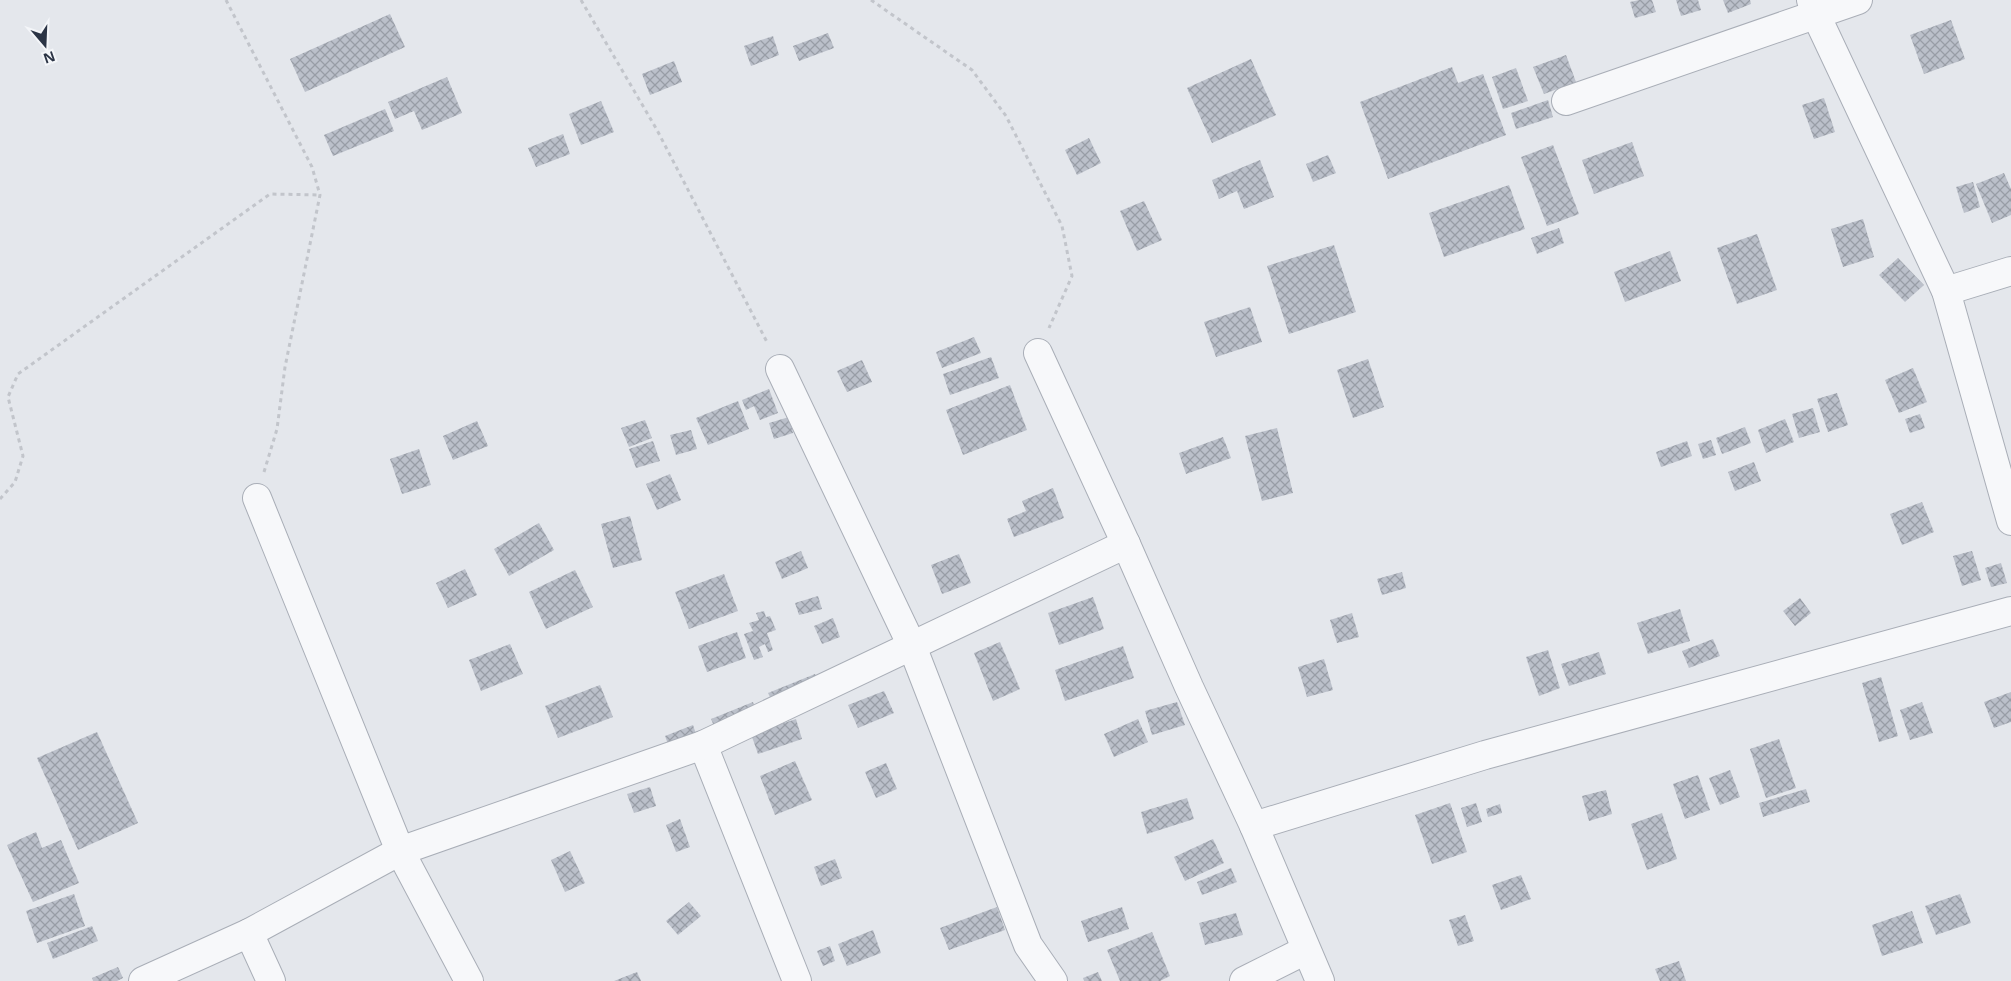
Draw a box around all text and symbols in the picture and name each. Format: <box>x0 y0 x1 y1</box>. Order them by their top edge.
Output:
north arrow <box>20 20 70 70</box>
text: N <box>41 47 58 69</box>

